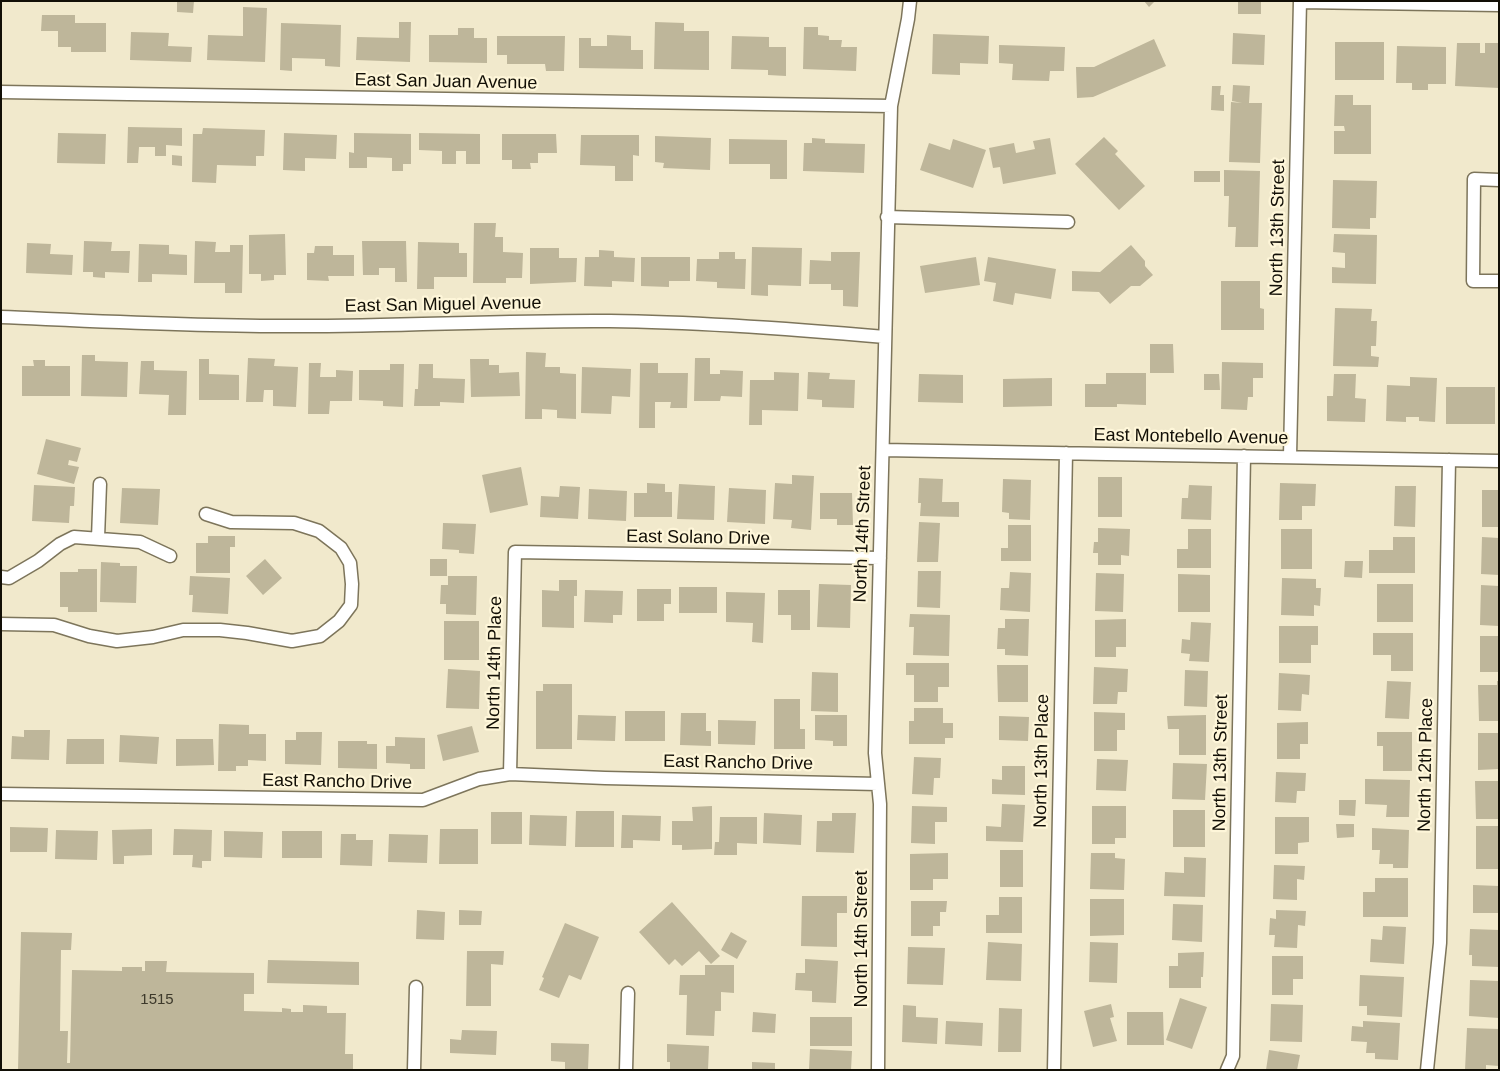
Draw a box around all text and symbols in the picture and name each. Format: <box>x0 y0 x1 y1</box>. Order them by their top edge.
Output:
street label: East San Juan Avenue <box>354 70 538 94</box>
street label: North 13th Street <box>1266 159 1290 297</box>
street label: East San Miguel Avenue <box>344 292 542 318</box>
street label: East Montebello Avenue <box>1093 425 1289 449</box>
street label: North 14th Street <box>850 465 876 603</box>
street label: East Solano Drive <box>626 526 770 550</box>
street label: North 14th Place <box>483 596 507 730</box>
street label: North 13th Place <box>1030 694 1054 828</box>
street label: North 13th Street <box>1209 694 1233 832</box>
street label: North 12th Place <box>1414 698 1438 832</box>
street label: East Rancho Drive <box>663 751 813 775</box>
street label: East Rancho Drive <box>262 770 412 794</box>
street label: North 14th Street <box>851 870 873 1008</box>
house number: 1515 <box>140 991 174 1009</box>

